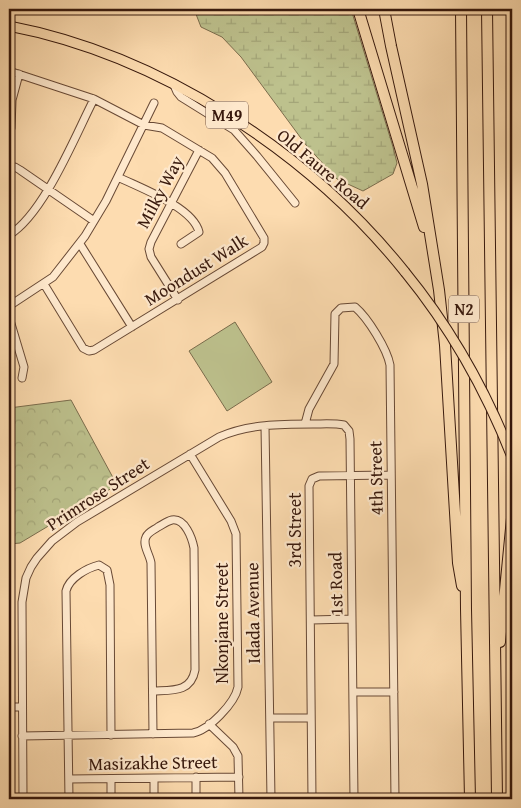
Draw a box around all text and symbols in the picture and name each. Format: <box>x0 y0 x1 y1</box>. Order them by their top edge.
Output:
road number: M49 <box>206 102 248 128</box>
street label: Old Faure Road <box>271 122 376 216</box>
street label: Milky Way <box>129 151 190 233</box>
street label: Moondust Walk <box>139 227 253 312</box>
road number: N2 <box>449 296 479 322</box>
street label: 4th Street <box>361 440 390 516</box>
street label: Primrose Street <box>41 450 155 537</box>
street label: 3rd Street <box>281 492 308 568</box>
street label: 1st Road <box>321 551 350 616</box>
street label: Nkonjane Street <box>208 562 235 684</box>
street label: Idada Avenue <box>238 562 267 664</box>
street label: Masizakhe Street <box>88 748 218 777</box>

